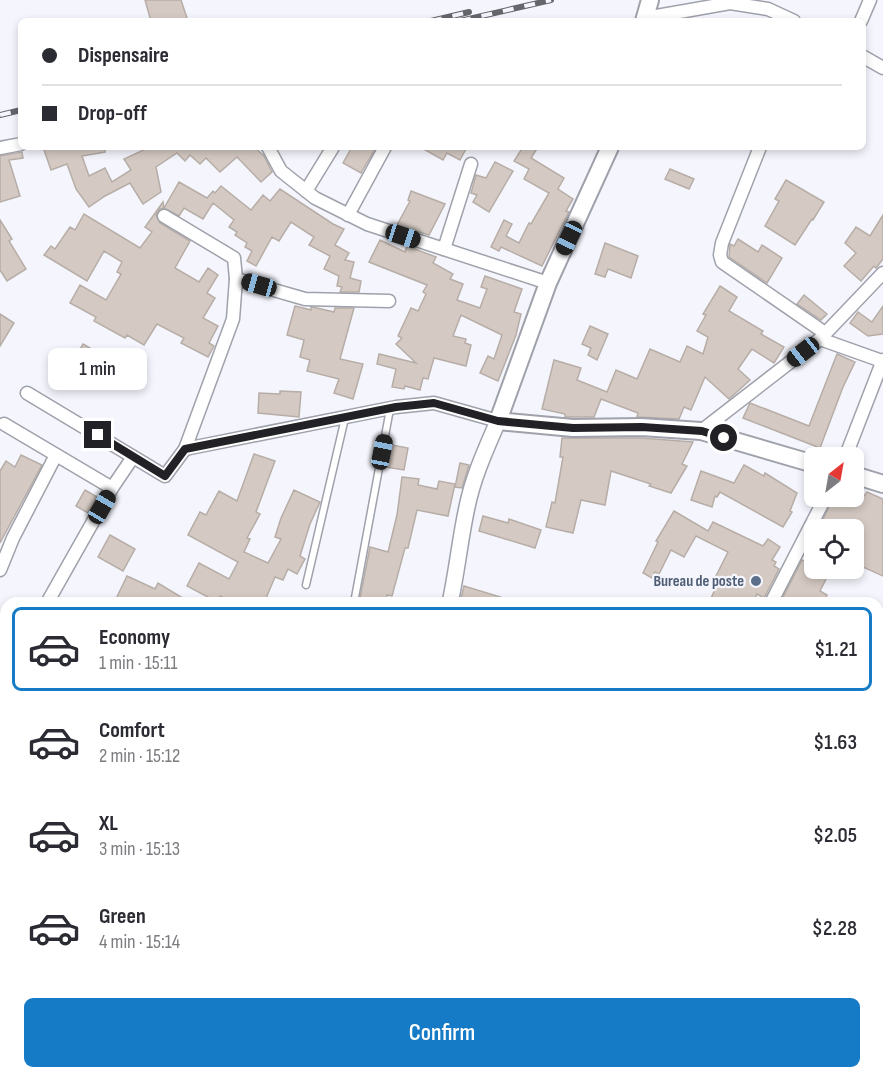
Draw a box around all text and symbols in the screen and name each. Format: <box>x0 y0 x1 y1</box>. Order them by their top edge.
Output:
text: Dispensaire <box>78 42 169 69</box>
text: Drop-off <box>78 100 147 127</box>
car <box>553 218 585 258</box>
car <box>383 222 423 250</box>
car <box>239 271 279 299</box>
car <box>783 334 823 370</box>
callout: 1 min <box>48 348 148 390</box>
text: 1 min <box>79 357 116 381</box>
route end <box>84 421 111 448</box>
route start <box>710 424 737 451</box>
car <box>370 433 394 471</box>
north arrow <box>804 447 864 507</box>
map controls <box>804 447 864 579</box>
car <box>85 487 119 527</box>
button: locate <box>804 519 864 579</box>
place label: Bureau de poste <box>653 572 744 591</box>
marker: Bureau de poste <box>749 574 763 588</box>
icon: car <box>27 622 81 676</box>
text: Economy <box>99 624 170 651</box>
text: $1.21 <box>814 636 857 663</box>
text: 1 min · 15:11 <box>99 651 177 675</box>
icon: car <box>27 715 81 769</box>
text: Comfort <box>99 717 165 744</box>
text: $1.63 <box>813 729 857 756</box>
text: 2 min · 15:12 <box>99 744 180 768</box>
icon: car <box>27 808 81 862</box>
text: XL <box>99 810 118 837</box>
text: $2.05 <box>813 822 857 849</box>
text: 3 min · 15:13 <box>99 837 180 861</box>
icon: car <box>27 901 81 955</box>
text: Green <box>99 903 146 930</box>
text: $2.28 <box>812 915 857 942</box>
text: 4 min · 15:14 <box>99 930 180 954</box>
button: Confirm <box>24 998 860 1067</box>

